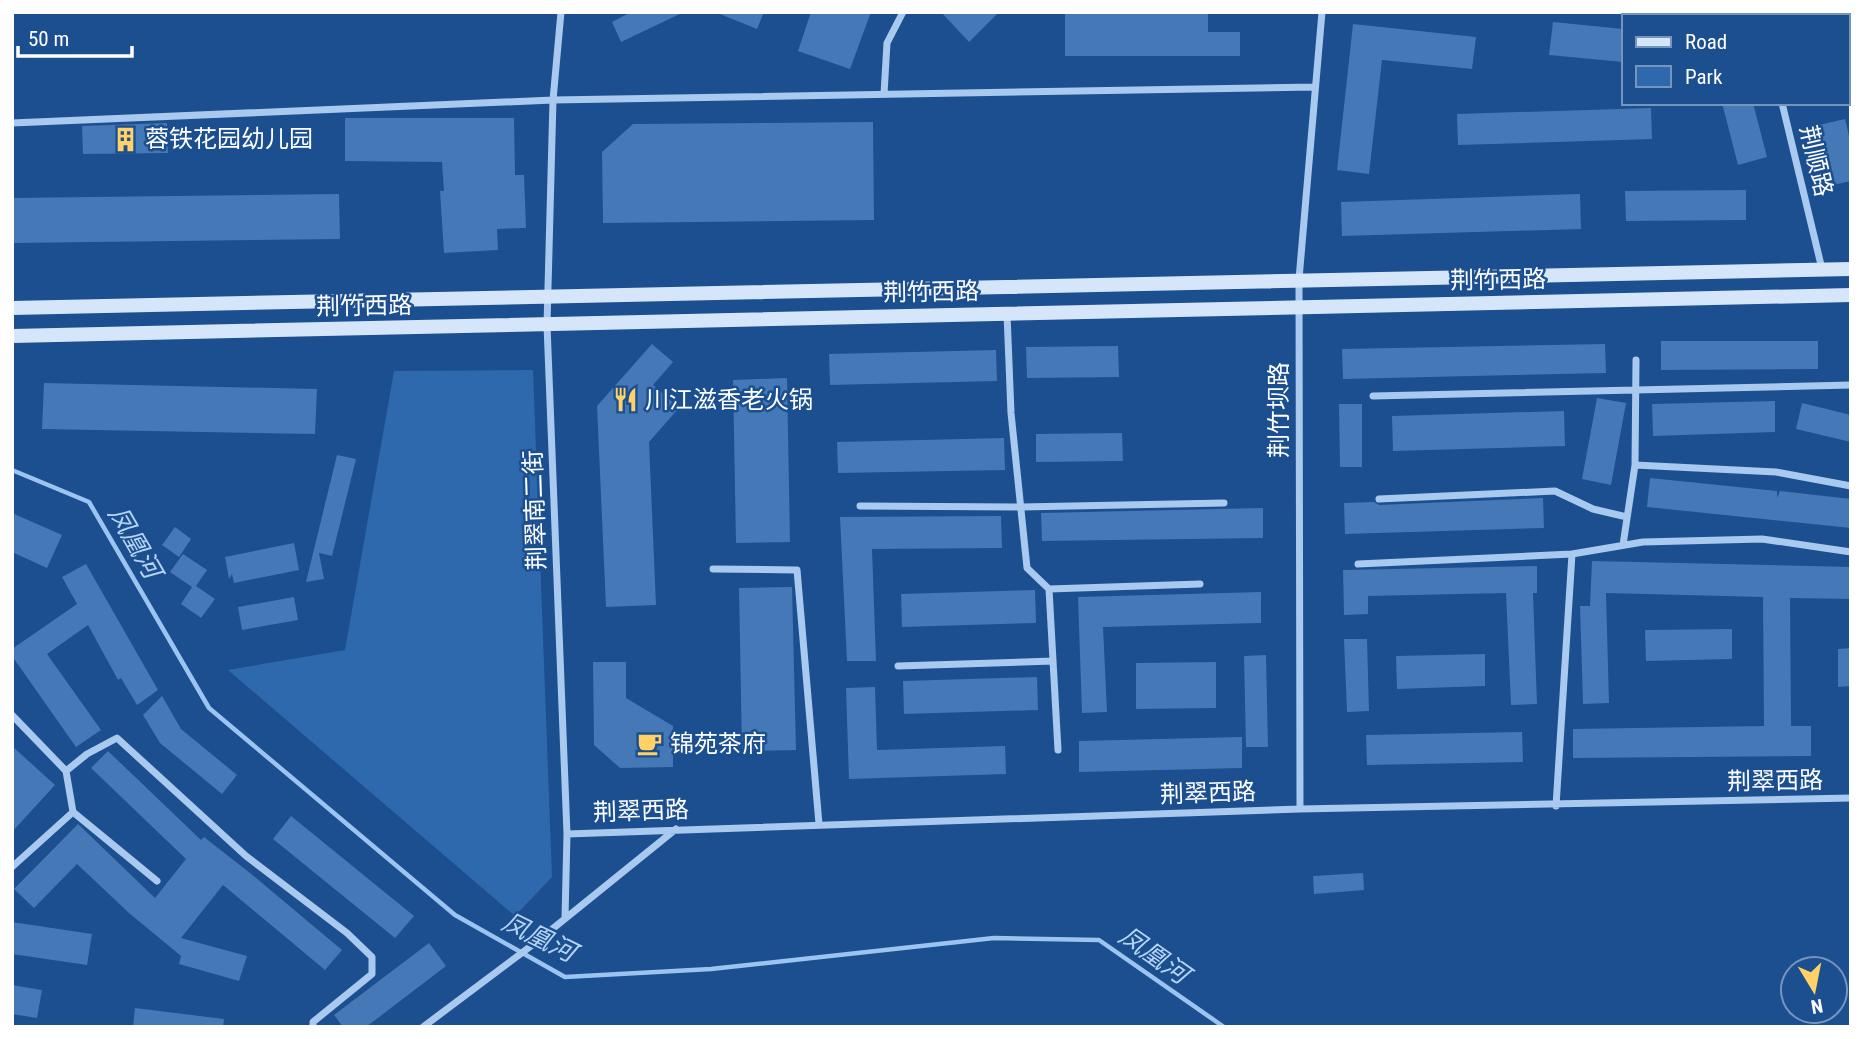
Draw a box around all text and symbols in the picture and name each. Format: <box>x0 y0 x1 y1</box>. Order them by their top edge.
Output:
scale bar <box>18 14 131 58</box>
legend <box>1622 14 1849 105</box>
text: 50 m <box>28 27 69 51</box>
text: Road <box>1685 30 1727 54</box>
text: Park <box>1685 65 1723 89</box>
street label: 荆顺路 <box>1794 123 1838 199</box>
building icon: 蓉铁花园幼儿园 <box>111 125 139 153</box>
place label: 蓉铁花园幼儿园 <box>145 125 313 153</box>
street label: 荆竹西路 <box>1450 265 1546 295</box>
street label: 荆竹西路 <box>883 277 979 307</box>
street label: 荆竹西路 <box>316 291 412 321</box>
street label: 荆竹坝路 <box>1265 362 1293 458</box>
restaurant icon: 川江滋香老火锅 <box>611 386 639 414</box>
place label: 川江滋香老火锅 <box>645 386 813 414</box>
street label: 荆翠南二街 <box>519 450 551 570</box>
water label: 凤凰河 <box>103 501 170 588</box>
cafe icon: 锦苑茶府 <box>636 730 664 758</box>
place label: 锦苑茶府 <box>670 730 766 758</box>
street label: 荆翠西路 <box>1727 766 1823 796</box>
street label: 荆翠西路 <box>1160 777 1256 809</box>
street label: 荆翠西路 <box>593 795 689 827</box>
water label: 凤凰河 <box>497 906 585 970</box>
water label: 凤凰河 <box>1113 920 1199 993</box>
north arrow <box>1779 955 1849 1025</box>
text: N <box>1809 994 1825 1019</box>

